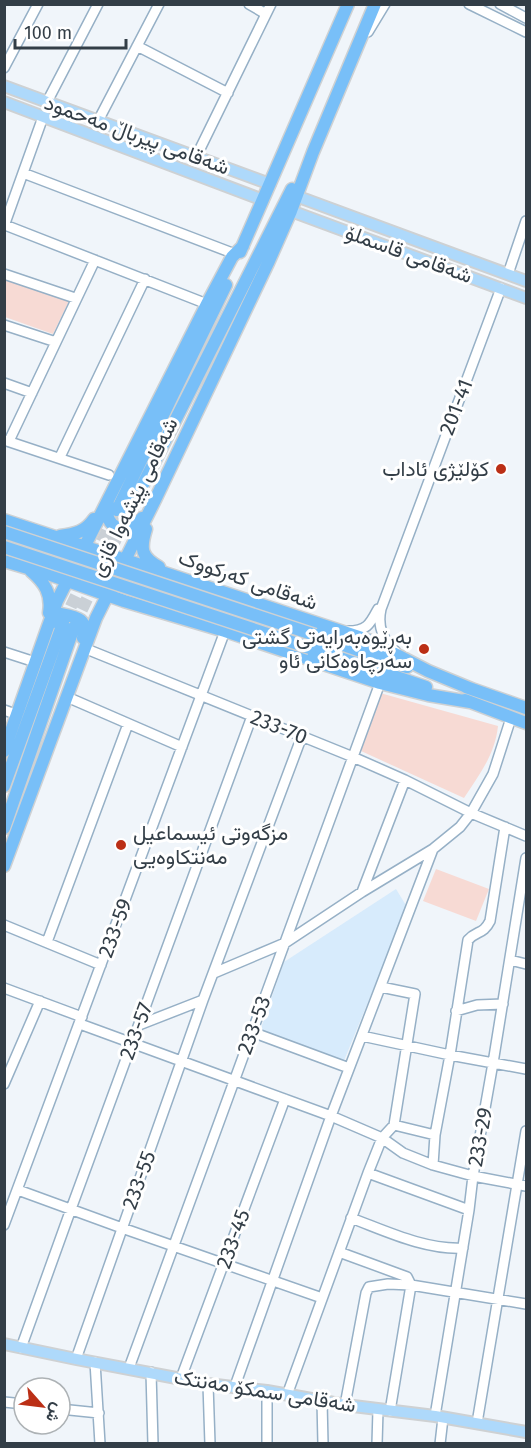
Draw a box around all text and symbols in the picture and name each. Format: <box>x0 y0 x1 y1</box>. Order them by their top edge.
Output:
scale bar <box>15 12 126 50</box>
text: 100 m <box>24 22 72 44</box>
street label: شەقامی پیرباڵ مەحمود <box>41 89 233 181</box>
street label: شەقامی قاسملۆ <box>342 219 476 289</box>
street label: 201-41 <box>433 375 479 439</box>
street label: شەقامی پێشەوا قازی <box>84 413 185 581</box>
place label: کۆلێژی ئاداب <box>382 456 489 482</box>
marker: کۆلێژی ئاداب <box>494 462 508 476</box>
street label: شەقامی کەرکووک <box>175 544 321 616</box>
place label: بەڕێوەبەرایەتی گشتی سەرچاوەکانی ئاو <box>242 624 412 675</box>
marker: بەڕێوەبەرایەتی گشتی سەرچاوەکانی ئاو <box>417 642 431 656</box>
street label: 233-70 <box>247 704 311 750</box>
place label: مزگەوتی ئیسماعیل مەنتکاوەیی <box>133 820 288 870</box>
marker: مزگەوتی ئیسماعیل مەنتکاوەیی <box>114 838 128 852</box>
street label: 233-59 <box>92 895 138 961</box>
street label: 233-53 <box>231 992 277 1058</box>
street label: 233-57 <box>114 999 158 1063</box>
street label: 233-29 <box>462 1105 498 1169</box>
street label: 233-55 <box>116 1147 162 1213</box>
street label: 233-45 <box>210 1206 256 1272</box>
street label: شەقامی سمکۆ مەنتک <box>172 1364 358 1418</box>
north arrow <box>12 1376 72 1436</box>
text: ش <box>42 1400 68 1426</box>

